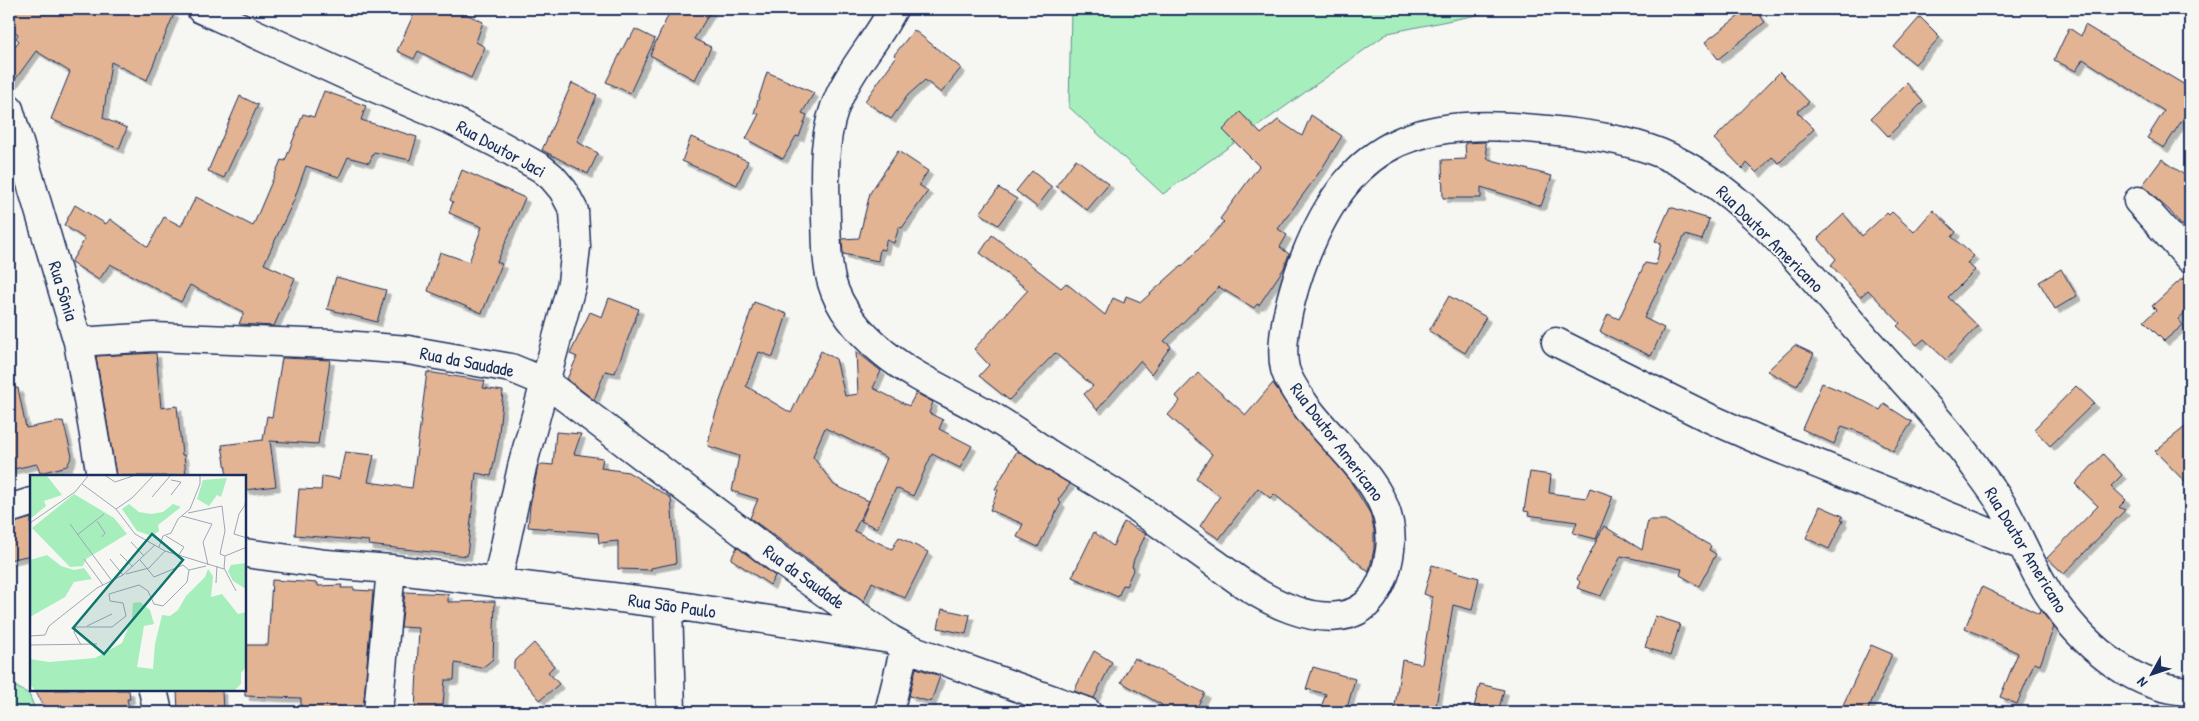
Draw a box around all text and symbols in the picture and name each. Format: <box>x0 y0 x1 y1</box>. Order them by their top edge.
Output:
street label: Rua Doutor Jaci <box>452 114 551 183</box>
street label: Rua Doutor Americano <box>1711 179 1830 298</box>
street label: Rua Sônia <box>43 258 84 324</box>
street label: Rua da Saudade <box>418 340 516 383</box>
street label: Rua Doutor Americano <box>1284 377 1390 506</box>
inset map <box>30 475 246 691</box>
street label: Rua Doutor Americano <box>1979 482 2074 617</box>
street label: Rua da Saudade <box>758 538 850 615</box>
street label: Rua São Paulo <box>627 587 718 624</box>
north arrow <box>2126 648 2176 698</box>
text: N <box>2132 673 2151 692</box>

